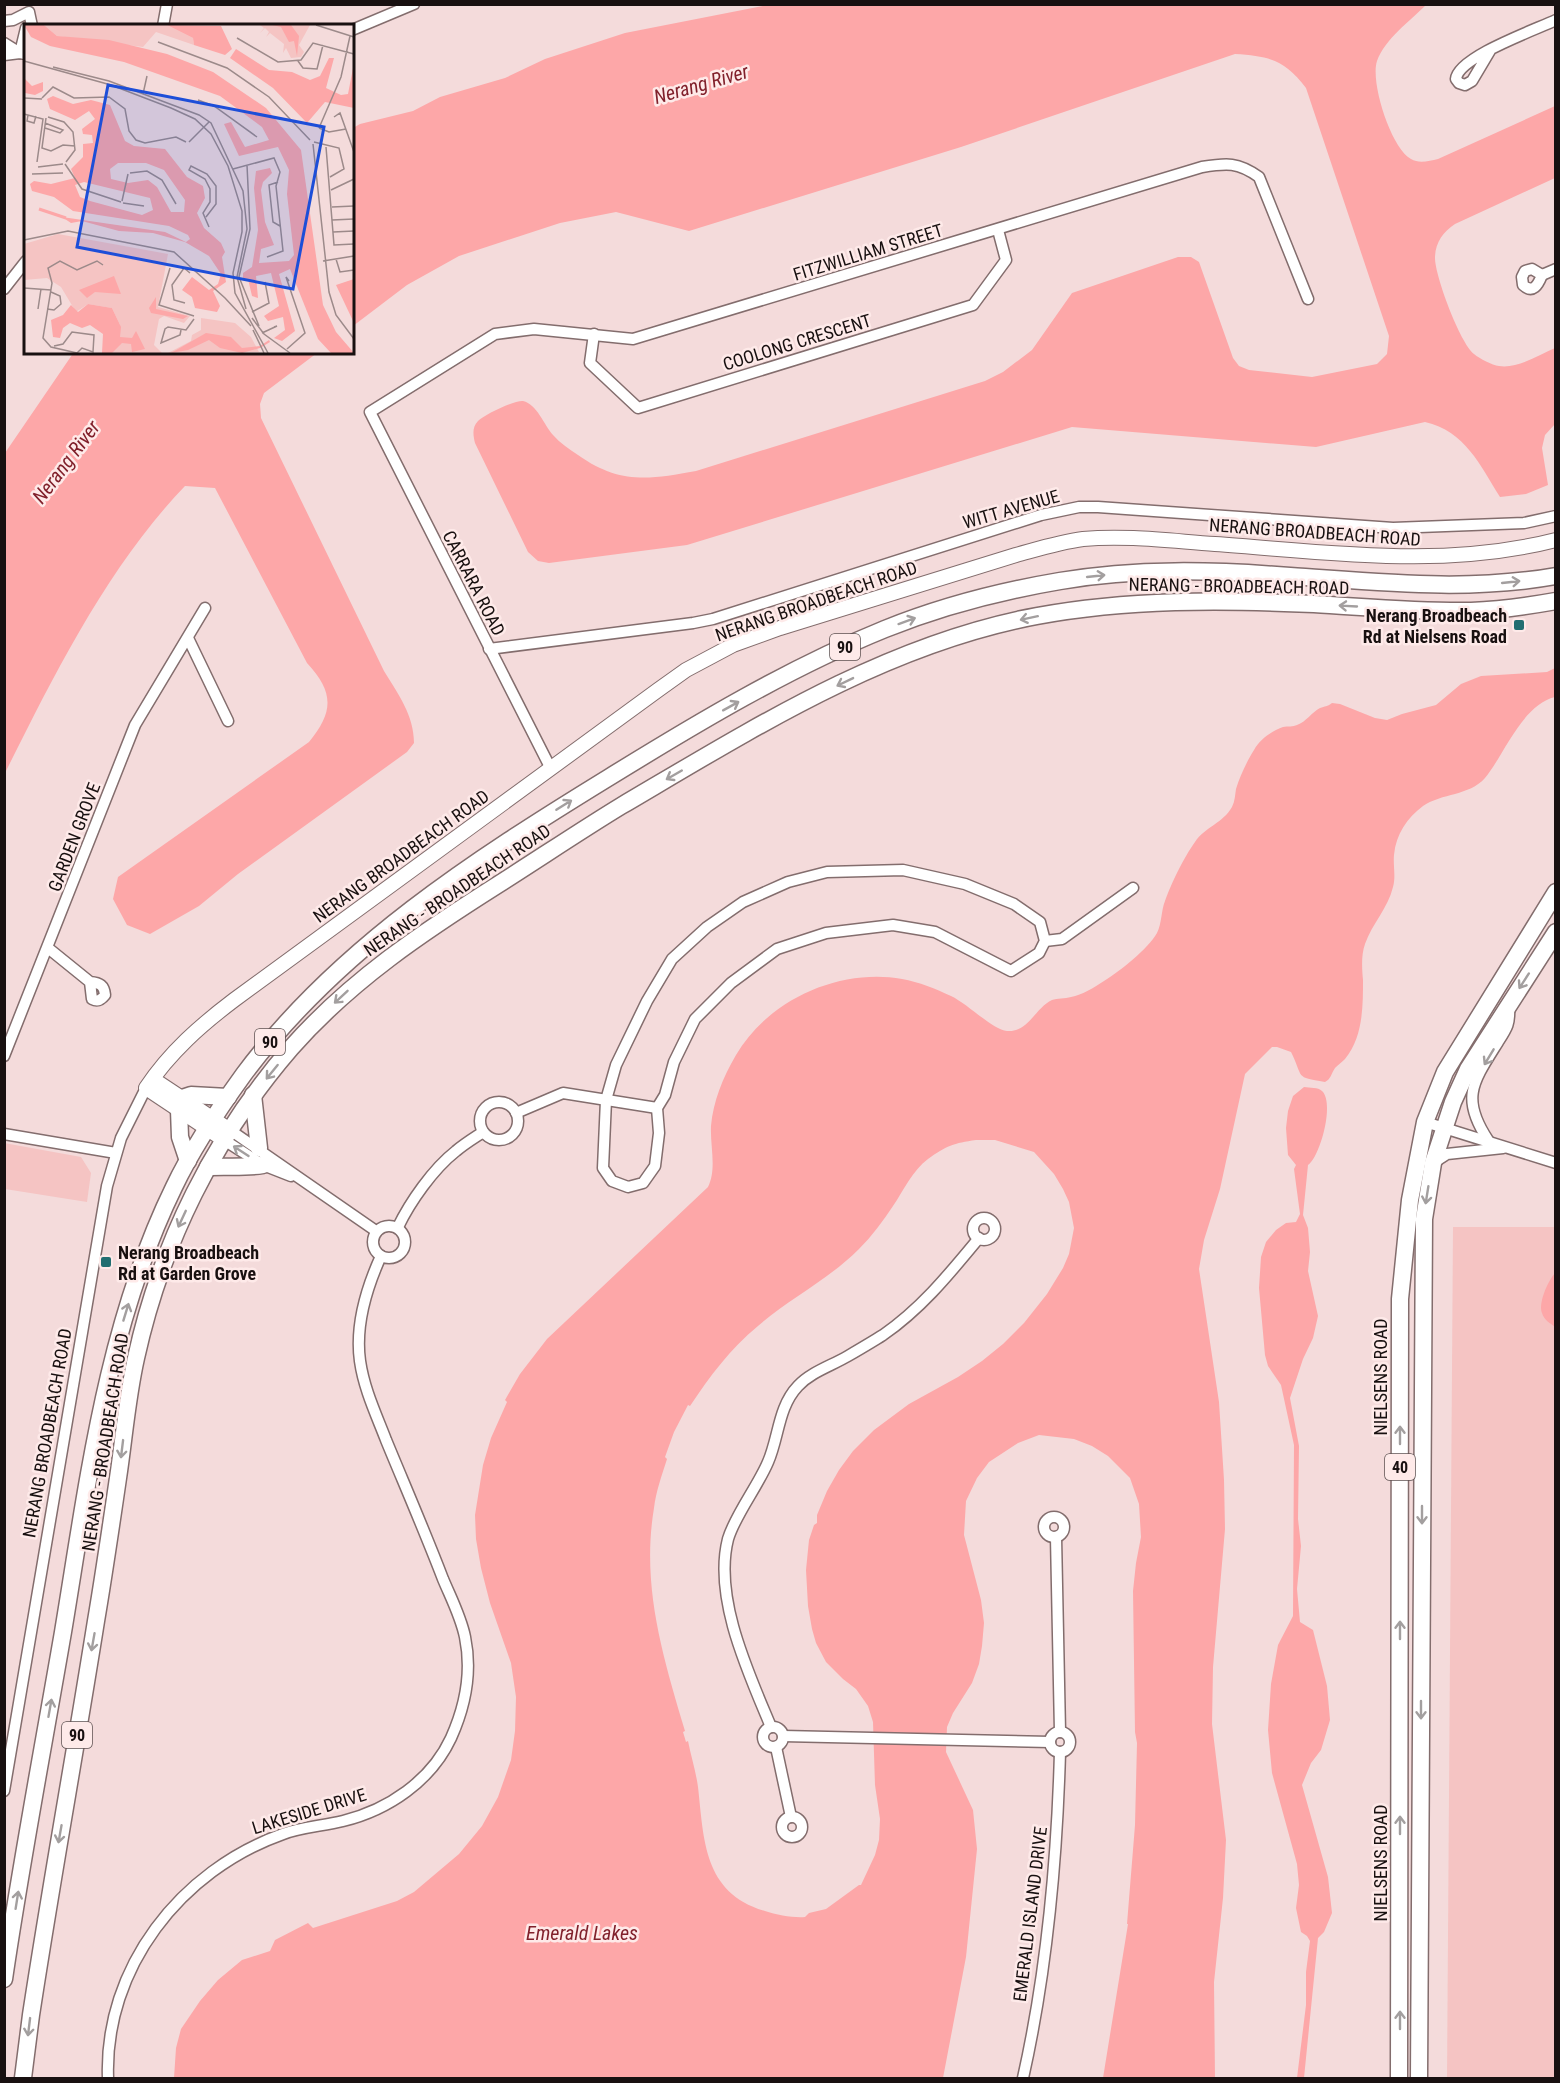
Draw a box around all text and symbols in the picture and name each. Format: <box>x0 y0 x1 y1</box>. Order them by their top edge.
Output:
inset map <box>24 24 354 354</box>
water label: Nerang River <box>651 59 752 109</box>
street label: FITZWILLIAM STREET <box>791 219 945 285</box>
street label: COOLONG CRESCENT <box>720 309 874 375</box>
water label: Nerang River <box>27 415 106 508</box>
street label: WITT AVENUE <box>960 485 1062 533</box>
street label: NERANG BROADBEACH ROAD <box>1209 514 1421 550</box>
street label: CARRARA ROAD <box>439 527 509 639</box>
street label: NERANG BROADBEACH ROAD <box>712 557 920 645</box>
one-way arrow <box>1086 570 1106 581</box>
street label: NERANG - BROADBEACH ROAD <box>1129 574 1349 598</box>
one-way arrow <box>1501 576 1521 587</box>
one-way arrow <box>1339 601 1359 612</box>
place label: Nerang Broadbeach Rd at Nielsens Road <box>1363 605 1507 647</box>
one-way arrow <box>1019 613 1039 624</box>
one-way arrow <box>897 614 916 625</box>
marker: Nerang Broadbeach Rd at Nielsens Road <box>1512 618 1526 632</box>
road number: 90 <box>830 634 860 660</box>
one-way arrow <box>836 676 854 688</box>
one-way arrow <box>723 699 740 711</box>
one-way arrow <box>666 770 683 782</box>
street label: GARDEN GROVE <box>44 780 104 894</box>
street label: NERANG BROADBEACH ROAD <box>309 785 493 927</box>
one-way arrow <box>555 799 572 811</box>
street label: NERANG - BROADBEACH ROAD <box>360 820 554 960</box>
one-way arrow <box>1517 972 1530 989</box>
one-way arrow <box>334 990 349 1004</box>
road number: 90 <box>255 1029 285 1055</box>
one-way arrow <box>1483 1048 1495 1065</box>
one-way arrow <box>265 1064 278 1080</box>
one-way arrow <box>233 1144 250 1156</box>
one-way arrow <box>1422 1184 1433 1204</box>
one-way arrow <box>175 1210 187 1228</box>
place label: Nerang Broadbeach Rd at Garden Grove <box>118 1242 259 1284</box>
marker: Nerang Broadbeach Rd at Garden Grove <box>99 1255 113 1269</box>
one-way arrow <box>121 1303 132 1322</box>
street label: NIELSENS ROAD <box>1370 1319 1391 1435</box>
street label: NERANG BROADBEACH ROAD <box>18 1327 76 1539</box>
street label: NERANG - BROADBEACH ROAD <box>77 1331 133 1553</box>
one-way arrow <box>1394 1426 1406 1446</box>
one-way arrow <box>116 1439 127 1459</box>
road number: 40 <box>1385 1454 1415 1480</box>
one-way arrow <box>1416 1505 1428 1525</box>
one-way arrow <box>1394 1621 1406 1641</box>
one-way arrow <box>87 1632 98 1651</box>
one-way arrow <box>45 1699 56 1718</box>
one-way arrow <box>1415 1700 1427 1720</box>
road number: 90 <box>62 1722 92 1748</box>
street label: LAKESIDE DRIVE <box>249 1784 369 1838</box>
street label: NIELSENS ROAD <box>1370 1805 1391 1921</box>
one-way arrow <box>1394 1816 1406 1836</box>
one-way arrow <box>54 1824 65 1844</box>
street label: EMERALD ISLAND DRIVE <box>1009 1825 1051 2003</box>
one-way arrow <box>12 1891 23 1910</box>
water label: Emerald Lakes <box>526 1921 638 1945</box>
one-way arrow <box>1394 2011 1406 2031</box>
one-way arrow <box>23 2016 34 2036</box>

